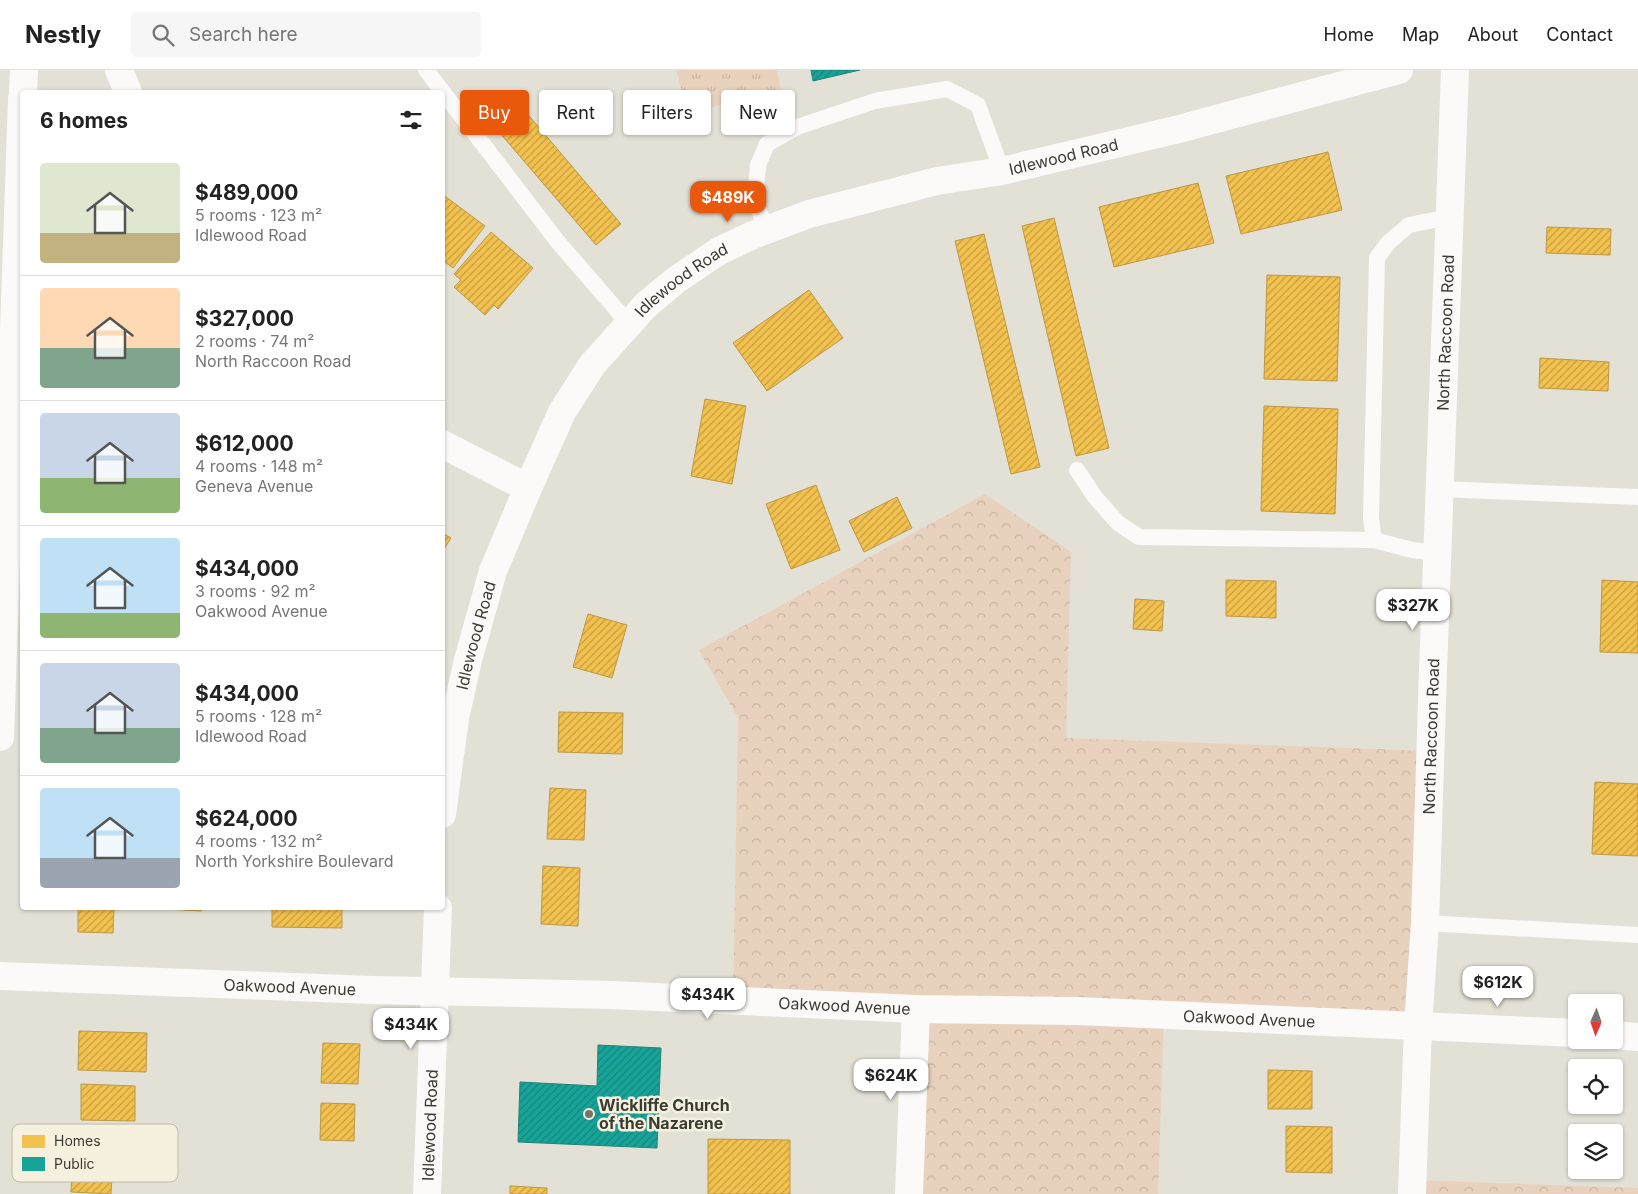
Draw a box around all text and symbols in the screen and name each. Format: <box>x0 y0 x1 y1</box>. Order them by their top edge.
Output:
search box <box>131 12 481 57</box>
text: Nestly <box>25 20 101 49</box>
icon: search <box>149 21 177 49</box>
text: Search here <box>189 23 298 46</box>
text: Home <box>1324 24 1374 45</box>
text: Map <box>1402 24 1439 45</box>
text: About <box>1467 24 1518 45</box>
text: Contact <box>1546 24 1613 45</box>
chip: Buy <box>460 90 529 135</box>
chip: Rent <box>539 90 613 135</box>
chip: Filters <box>623 90 711 135</box>
chip: New <box>721 90 795 135</box>
icon: filters <box>397 106 425 134</box>
text: 6 homes <box>40 108 128 133</box>
street label: Idlewood Road <box>1007 134 1120 179</box>
text: $489,000 <box>195 180 299 205</box>
pin: $489K <box>693 180 763 223</box>
icon: home <box>80 183 140 243</box>
text: $489K <box>701 187 755 207</box>
text: 5 rooms · 123 m² <box>195 205 322 225</box>
text: Idlewood Road <box>195 225 307 245</box>
street label: Idlewood Road <box>630 238 731 321</box>
street label: North Raccoon Road <box>1433 254 1458 411</box>
text: $327,000 <box>195 306 294 331</box>
icon: home <box>80 308 140 368</box>
text: 2 rooms · 74 m² <box>195 331 314 351</box>
text: North Raccoon Road <box>195 351 351 371</box>
text: $612,000 <box>195 431 294 456</box>
icon: home <box>80 433 140 493</box>
text: 4 rooms · 148 m² <box>195 456 323 476</box>
text: Geneva Avenue <box>195 476 313 496</box>
text: $434,000 <box>195 556 299 581</box>
icon: home <box>80 558 140 618</box>
street label: Idlewood Road <box>452 579 500 692</box>
text: 3 rooms · 92 m² <box>195 581 316 601</box>
pin: $327K <box>1378 588 1448 631</box>
text: $327K <box>1387 595 1439 615</box>
text: Oakwood Avenue <box>195 601 328 621</box>
street label: North Raccoon Road <box>1418 658 1443 815</box>
text: $434,000 <box>195 681 299 706</box>
icon: home <box>80 683 140 743</box>
text: 5 rooms · 128 m² <box>195 706 322 726</box>
text: Idlewood Road <box>195 726 307 746</box>
text: $624,000 <box>195 806 298 831</box>
icon: home <box>80 808 140 868</box>
text: 4 rooms · 132 m² <box>195 831 323 851</box>
text: North Yorkshire Boulevard <box>195 851 394 871</box>
pin: $612K <box>1463 966 1533 1008</box>
text: $612K <box>1473 972 1523 992</box>
street label: Oakwood Avenue <box>223 974 356 999</box>
pin: $434K <box>673 978 743 1020</box>
text: $434K <box>681 984 735 1004</box>
street label: Oakwood Avenue <box>778 993 911 1019</box>
north arrow <box>1568 994 1622 1049</box>
map controls <box>1568 994 1623 1179</box>
street label: Oakwood Avenue <box>1183 1006 1316 1031</box>
pin: $434K <box>376 1008 446 1050</box>
text: $434K <box>384 1014 438 1034</box>
pin: $624K <box>856 1058 926 1101</box>
button: locate <box>1568 1059 1623 1114</box>
text: $624K <box>864 1065 918 1085</box>
street label: Idlewood Road <box>418 1069 442 1181</box>
place label: Wickliffe Church of the Nazarene <box>599 1095 730 1133</box>
marker: Wickliffe Church of the Nazarene <box>583 1108 595 1120</box>
legend <box>12 1124 178 1182</box>
button: layers <box>1568 1124 1623 1179</box>
text: Homes <box>54 1132 101 1149</box>
text: Public <box>54 1155 95 1172</box>

